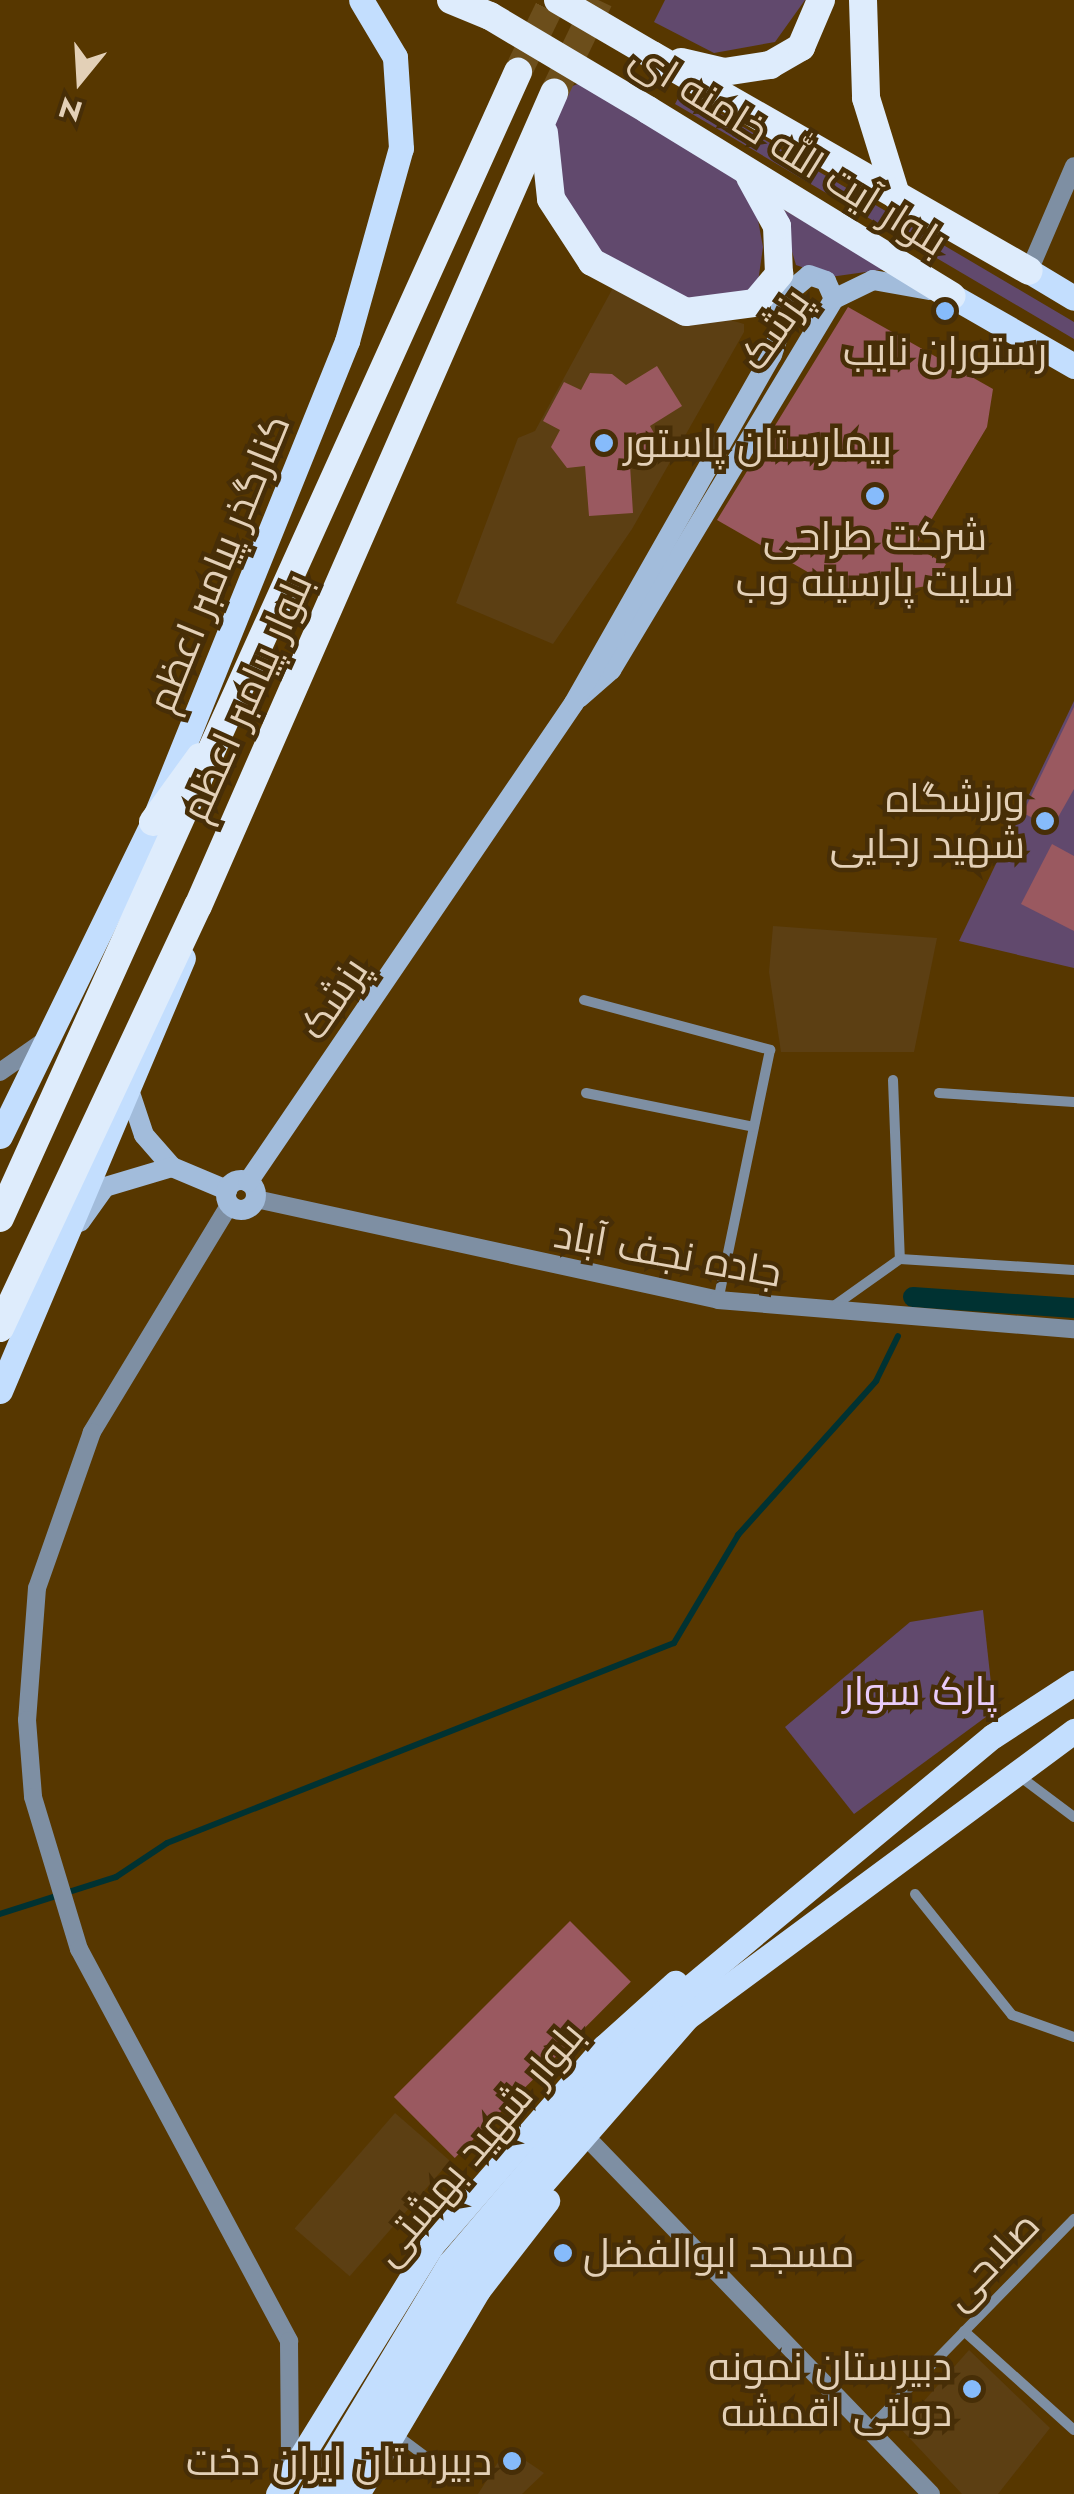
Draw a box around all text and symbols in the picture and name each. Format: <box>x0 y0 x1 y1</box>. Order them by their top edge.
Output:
north arrow <box>30 30 130 130</box>
street label: بلوار آیت الله خامنه ای <box>622 32 956 266</box>
text: N <box>54 86 87 132</box>
street label: پزشک <box>729 279 819 379</box>
marker: رستوران نایب <box>934 300 956 322</box>
place label: رستوران نایب <box>843 327 1047 375</box>
street label: کنارگذر پیامبر اعظم <box>136 407 300 719</box>
place label: بیمارستان پاستور <box>624 419 892 467</box>
marker: بیمارستان پاستور <box>593 432 615 454</box>
marker: شرکت طراحی سایت پارسینه وب <box>864 485 886 507</box>
place label: شرکت طراحی سایت پارسینه وب <box>736 512 1014 606</box>
street label: بلوار پیامبر اعظم <box>170 566 322 828</box>
place label: ورزشگاه شهید رجایی <box>830 774 1025 868</box>
marker: ورزشگاه شهید رجایی <box>1034 810 1056 832</box>
street label: پزشک <box>288 948 378 1048</box>
street label: جاده نجف آباد <box>550 1209 786 1297</box>
park label: پارک سوار <box>843 1667 997 1715</box>
street label: بلوار شهید بهشتی <box>362 2012 594 2274</box>
street label: صلاحی <box>933 2201 1049 2319</box>
place label: مسجد ابوالفضل <box>583 2229 855 2277</box>
marker: مسجد ابوالفضل <box>552 2242 574 2264</box>
place label: دبیرستان نمونه دولتی اقمشه <box>708 2342 952 2436</box>
marker: دبیرستان نمونه دولتی اقمشه <box>961 2378 983 2400</box>
place label: دبیرستان ایران دخت <box>186 2437 492 2485</box>
marker: دبیرستان ایران دخت <box>501 2450 523 2472</box>

